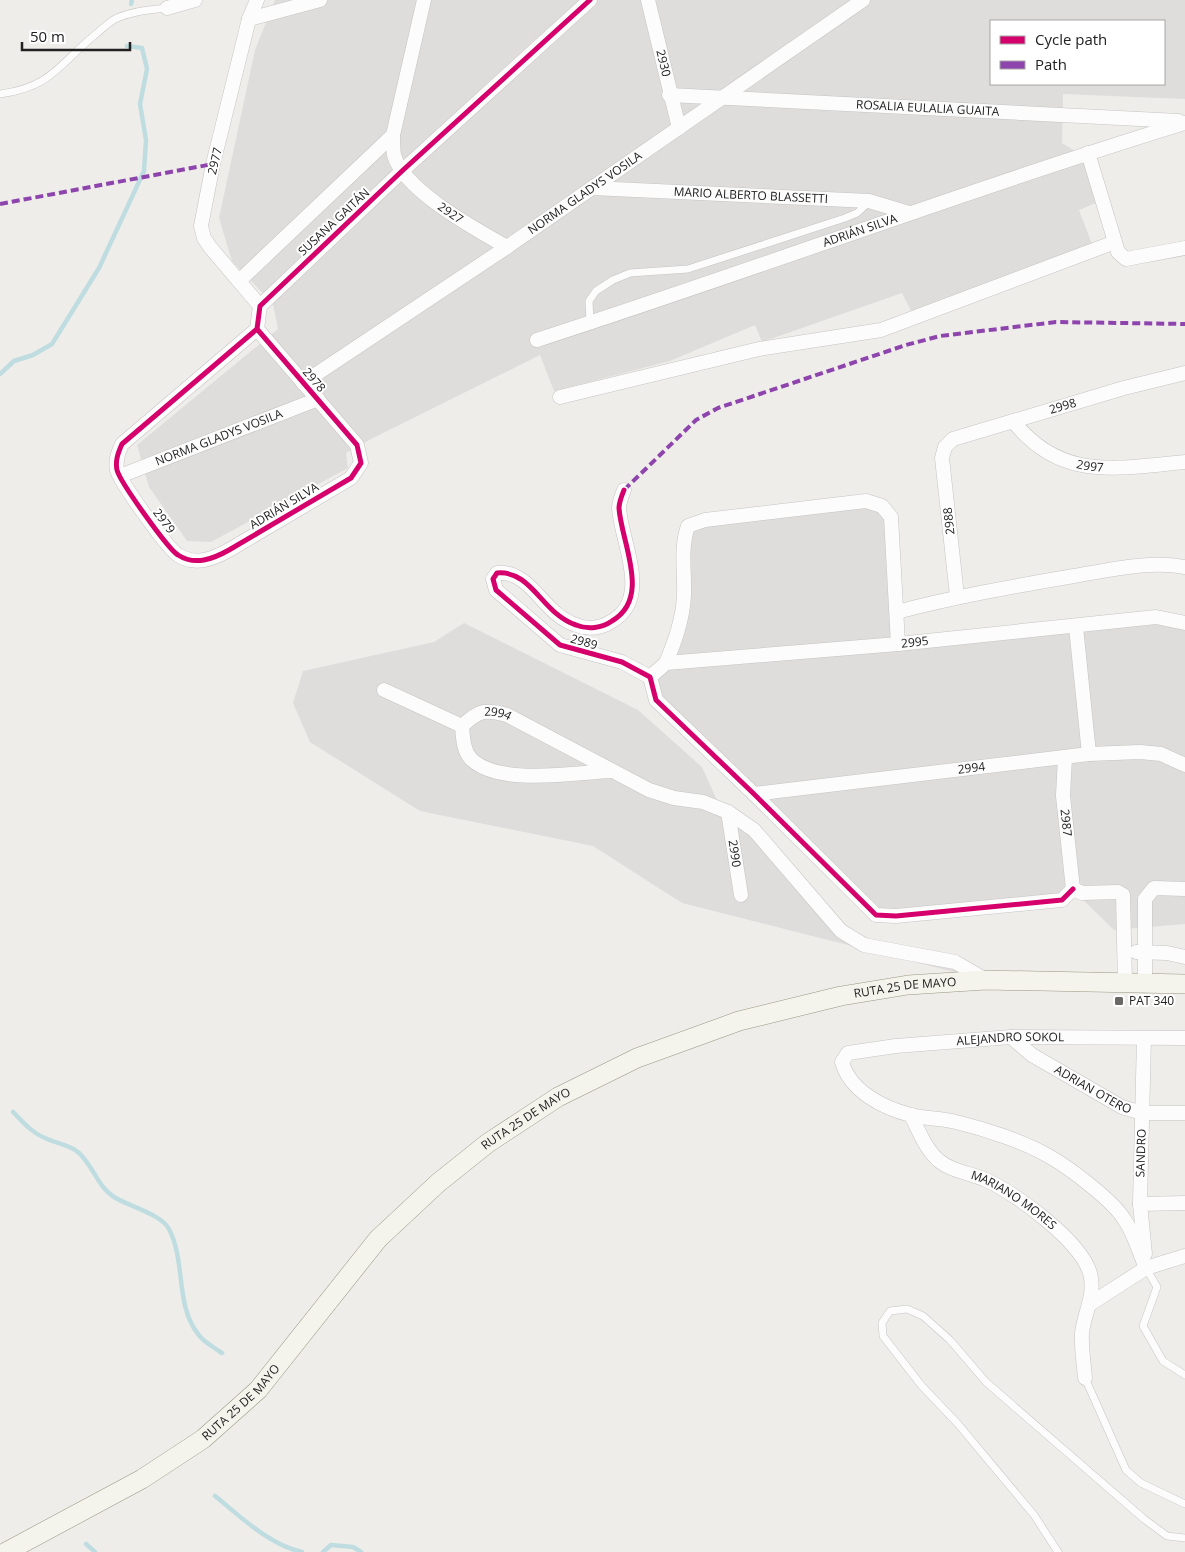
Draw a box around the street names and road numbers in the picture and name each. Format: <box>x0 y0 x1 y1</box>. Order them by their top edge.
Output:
street label: 2930 <box>652 48 675 79</box>
street label: ROSALIA EULALIA GUAITA <box>856 96 1000 120</box>
street label: 2977 <box>203 145 226 176</box>
street label: NORMA GLADYS VOSILA <box>524 147 645 238</box>
street label: MARIO ALBERTO BLASSETTI <box>673 183 828 207</box>
street label: SUSANA GAITÁN <box>294 184 373 259</box>
street label: 2927 <box>435 198 467 227</box>
street label: ADRIÁN SILVA <box>820 209 900 251</box>
street label: 2978 <box>299 364 330 396</box>
street label: 2998 <box>1047 394 1078 418</box>
street label: NORMA GLADYS VOSILA <box>152 405 285 470</box>
street label: 2997 <box>1075 455 1104 476</box>
street label: ADRIÁN SILVA <box>246 478 322 533</box>
street label: 2979 <box>149 505 180 537</box>
street label: 2988 <box>939 506 958 536</box>
street label: 2989 <box>569 630 600 653</box>
street label: 2995 <box>900 632 930 652</box>
street label: 2994 <box>484 703 515 724</box>
street label: 2994 <box>957 757 986 778</box>
street label: 2987 <box>1056 808 1076 837</box>
street label: 2990 <box>724 839 746 868</box>
street label: RUTA 25 DE MAYO <box>852 973 957 1002</box>
street label: ALEJANDRO SOKOL <box>956 1028 1064 1049</box>
street label: ADRIAN OTERO <box>1052 1061 1134 1117</box>
street label: RUTA 25 DE MAYO <box>477 1083 573 1153</box>
street label: SANDRO <box>1131 1128 1150 1178</box>
street label: MARIANO MORES <box>969 1166 1061 1233</box>
street label: RUTA 25 DE MAYO <box>198 1360 283 1444</box>

